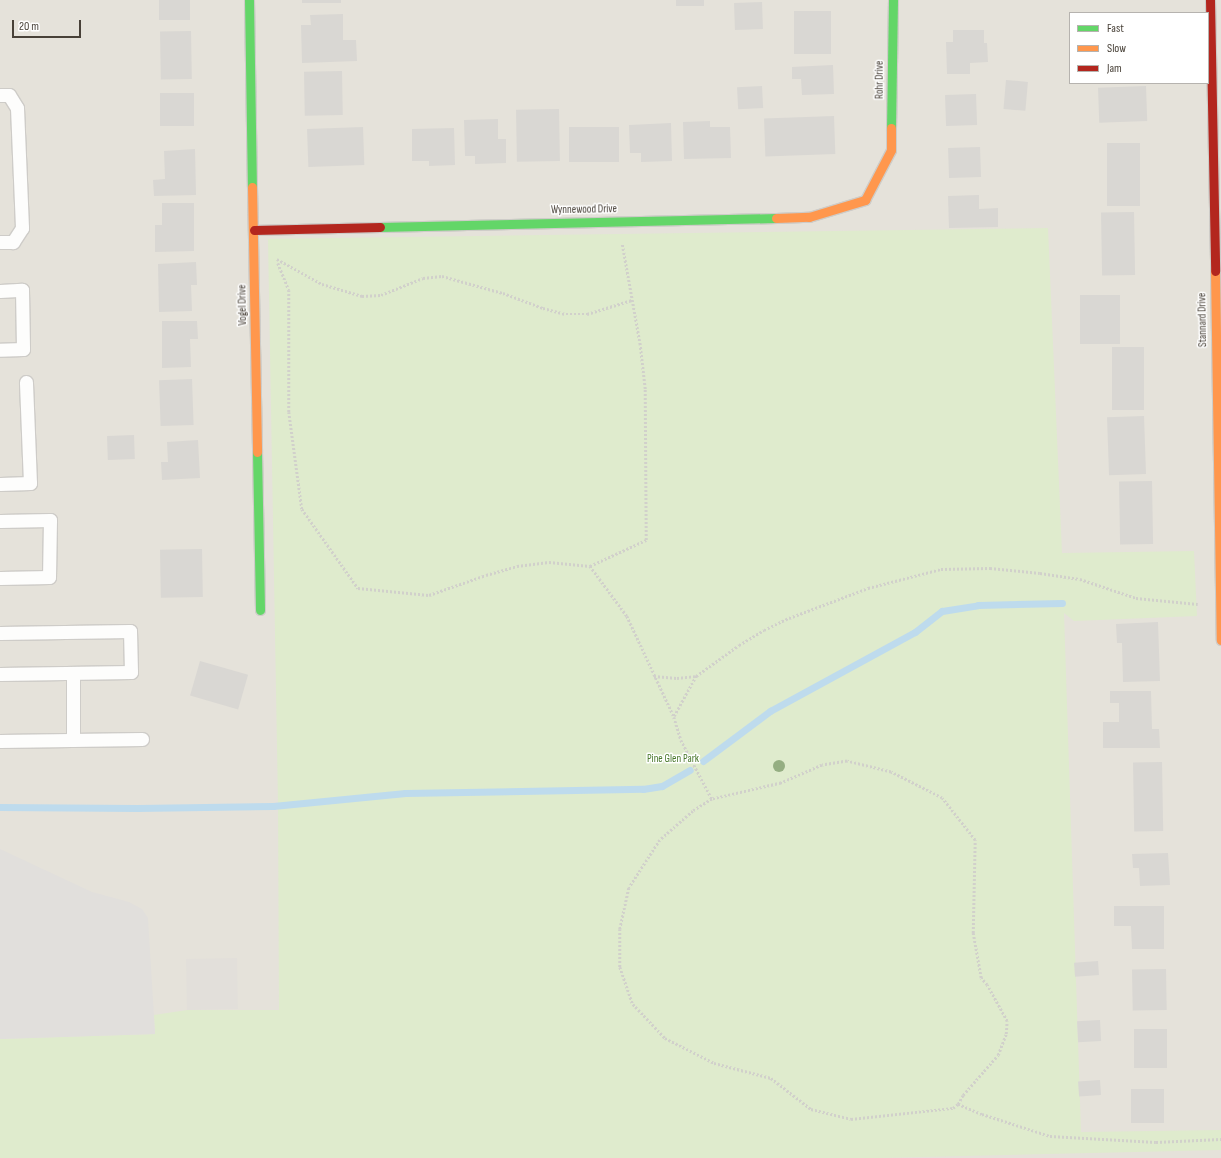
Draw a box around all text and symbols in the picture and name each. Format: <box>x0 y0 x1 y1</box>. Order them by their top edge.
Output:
scale bar <box>14 12 83 38</box>
legend <box>1069 12 1209 84</box>
text: 20 m <box>19 19 39 34</box>
text: Fast <box>1107 21 1124 36</box>
text: Slow <box>1107 41 1126 56</box>
street label: Rohr Drive <box>873 61 887 99</box>
text: Jam <box>1107 61 1122 76</box>
street label: Wynnewood Drive <box>551 203 617 217</box>
street label: Vogel Drive <box>236 284 250 326</box>
street label: Stannard Drive <box>1196 293 1210 347</box>
park label: Pine Glen Park <box>647 752 699 766</box>

